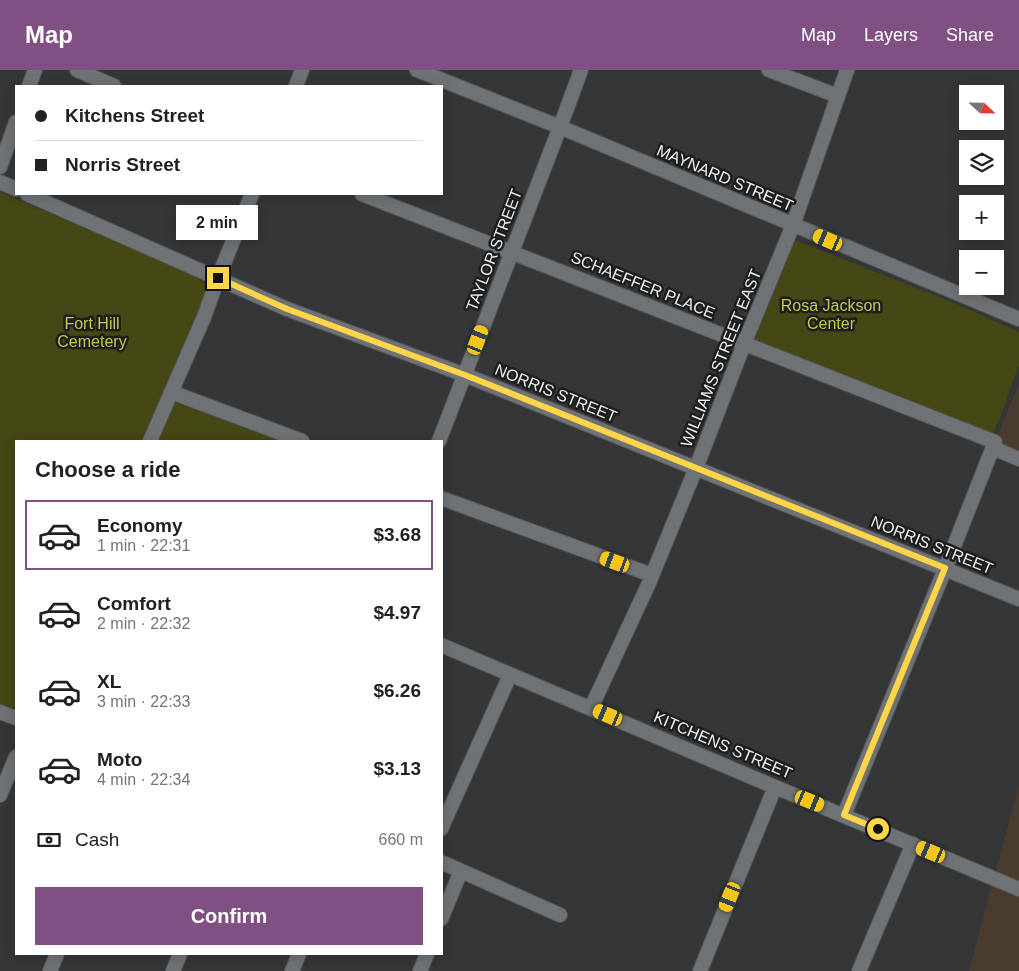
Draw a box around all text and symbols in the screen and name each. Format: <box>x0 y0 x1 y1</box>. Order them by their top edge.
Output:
text: Map <box>25 21 73 48</box>
text: Map <box>801 25 836 45</box>
text: Layers <box>864 25 918 45</box>
text: Share <box>946 25 994 45</box>
north arrow <box>959 85 1004 130</box>
map controls <box>959 85 1004 295</box>
text: Kitchens Street <box>65 105 204 126</box>
button: layers <box>959 140 1004 185</box>
street label: MAYNARD STREET <box>654 142 796 215</box>
text: Norris Street <box>65 154 180 175</box>
street label: TAYLOR STREET <box>463 186 525 313</box>
button: + <box>959 195 1004 240</box>
callout: 2 min <box>177 206 259 240</box>
text: 2 min <box>196 214 238 231</box>
car <box>811 227 844 253</box>
street label: SCHAEFFER PLACE <box>569 248 717 322</box>
button: − <box>959 250 1004 295</box>
route end <box>207 267 229 289</box>
street label: WILLIAMS STREET EAST <box>678 267 765 449</box>
park label: Rosa Jackson Center <box>781 297 881 332</box>
park label: Fort Hill Cemetery <box>57 315 127 350</box>
car <box>465 323 490 357</box>
street label: NORRIS STREET <box>493 361 620 425</box>
text: Choose a ride <box>35 457 180 482</box>
icon: car <box>37 513 82 558</box>
street label: NORRIS STREET <box>869 513 996 577</box>
text: Economy <box>97 515 183 536</box>
text: $3.68 <box>373 524 421 545</box>
text: 1 min · 22:31 <box>97 537 190 554</box>
car <box>598 550 631 574</box>
icon: car <box>37 591 82 636</box>
text: Comfort <box>97 593 171 614</box>
text: $4.97 <box>373 602 421 623</box>
text: 2 min · 22:32 <box>97 615 190 632</box>
icon: car <box>37 669 82 714</box>
text: XL <box>97 671 121 692</box>
text: $6.26 <box>373 680 421 701</box>
text: 3 min · 22:33 <box>97 693 190 710</box>
car <box>591 702 624 728</box>
street label: KITCHENS STREET <box>651 708 795 782</box>
icon: car <box>37 747 82 792</box>
text: Moto <box>97 749 142 770</box>
text: $3.13 <box>373 758 421 779</box>
text: 4 min · 22:34 <box>97 771 190 788</box>
car <box>793 788 826 814</box>
route start <box>867 818 889 840</box>
icon: cash <box>35 826 63 854</box>
text: Cash <box>75 829 119 850</box>
text: 660 m <box>379 831 423 848</box>
car <box>914 839 947 865</box>
car <box>717 880 742 914</box>
button: Confirm <box>35 887 423 945</box>

